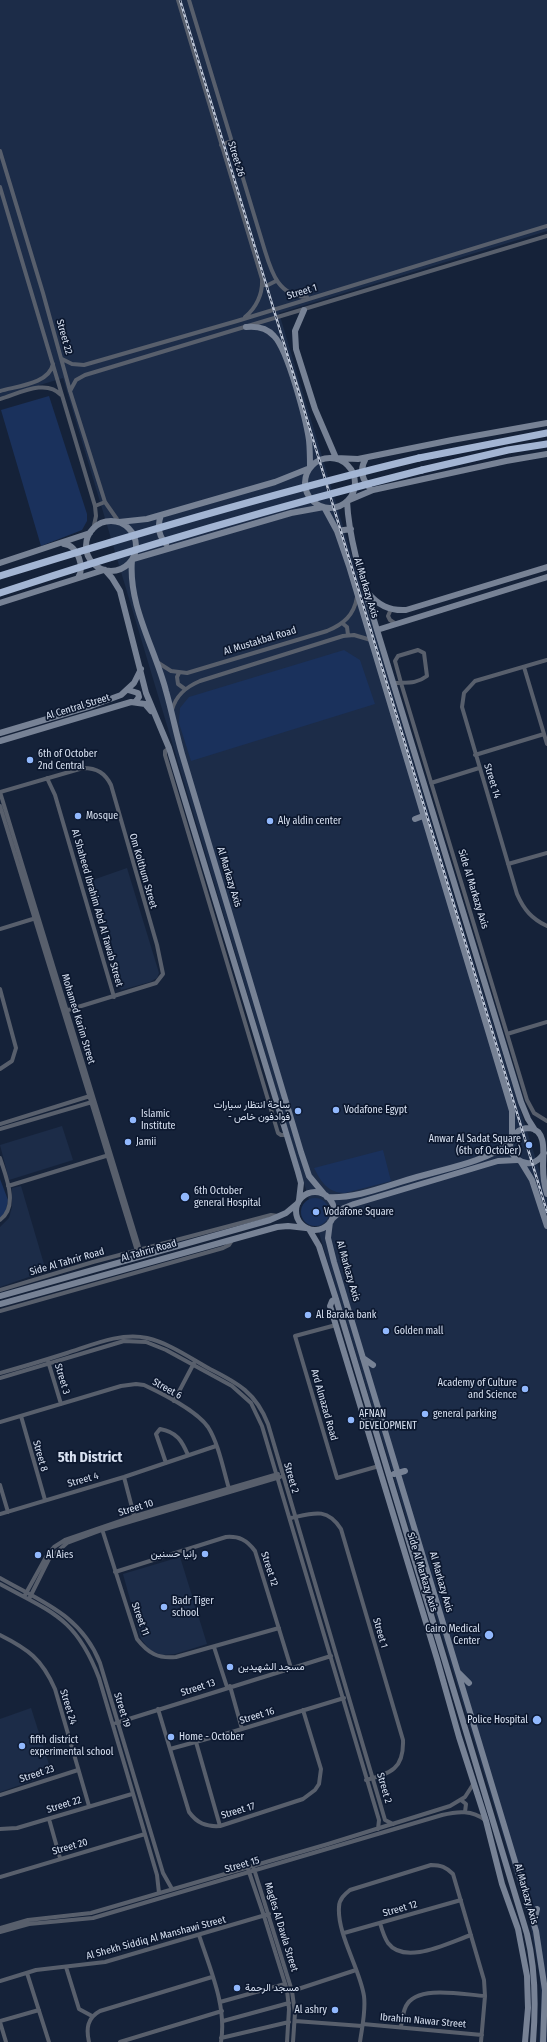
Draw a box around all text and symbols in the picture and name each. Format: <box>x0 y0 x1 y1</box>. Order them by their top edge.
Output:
street label: Street 26 <box>225 140 247 178</box>
street label: Street 1 <box>285 282 319 302</box>
street label: Street 22 <box>53 318 75 356</box>
street label: Al Markazy Axis <box>351 556 381 620</box>
street label: Al Mustakbal Road <box>222 624 298 658</box>
street label: Al Central Street <box>45 692 111 722</box>
place label: 6th of October 2nd Central <box>38 748 97 772</box>
marker: 6th of October 2nd Central <box>25 755 35 765</box>
street label: Street 14 <box>481 762 503 800</box>
place label: Mosque <box>86 810 118 822</box>
marker: Mosque <box>73 811 83 821</box>
place label: Aly aldin center <box>278 815 341 827</box>
marker: Aly aldin center <box>265 816 275 826</box>
street label: Al Shaheed Ibrahim Abd Al Tawab Street <box>69 828 125 988</box>
street label: Om Kolthum Street <box>127 832 159 910</box>
street label: Al Markazy Axis <box>214 845 244 909</box>
street label: Side Al Markazy Axis <box>455 848 491 930</box>
street label: Mohamed Karim Street <box>59 972 97 1066</box>
place label: ساحة انتظار سيارات - فوادفون خاص <box>213 1099 290 1122</box>
place label: Vodafone Egypt <box>344 1104 407 1116</box>
marker: Vodafone Egypt <box>331 1105 341 1115</box>
marker: ساحة انتظار سيارات - فوادفون خاص <box>293 1106 303 1116</box>
place label: Islamic Institute <box>141 1108 176 1132</box>
marker: Islamic Institute <box>128 1115 138 1125</box>
place label: Anwar Al Sadat Square (6th of October) <box>429 1133 521 1156</box>
place label: Jamii <box>136 1136 156 1148</box>
marker: Jamii <box>123 1137 133 1147</box>
marker: Anwar Al Sadat Square (6th of October) <box>524 1140 534 1150</box>
place label: 6th October general Hospital <box>194 1185 261 1208</box>
marker: 6th October general Hospital <box>179 1191 191 1203</box>
place label: Vodafone Square <box>324 1206 394 1218</box>
marker: Vodafone Square <box>311 1207 321 1217</box>
street label: Al Tahrir Road <box>120 1237 178 1265</box>
street label: Al Markazy Axis <box>334 1239 362 1303</box>
street label: Side Al Tahrir Road <box>28 1246 106 1278</box>
place label: Al Baraka bank <box>316 1309 377 1321</box>
marker: Al Baraka bank <box>303 1310 313 1320</box>
place label: Golden mall <box>394 1325 443 1337</box>
marker: Golden mall <box>381 1326 391 1336</box>
street label: Street 3 <box>52 1362 72 1396</box>
street label: Ard Almazad Road <box>308 1368 340 1442</box>
street label: Street 6 <box>150 1376 184 1402</box>
place label: Academy of Culture and Science <box>438 1377 517 1400</box>
marker: Academy of Culture and Science <box>520 1384 530 1394</box>
place label: AFNAN DEVELOPMENT <box>359 1408 417 1432</box>
place label: general parking <box>433 1408 496 1420</box>
marker: general parking <box>420 1409 430 1419</box>
marker: AFNAN DEVELOPMENT <box>346 1415 356 1425</box>
street label: Street 8 <box>30 1439 50 1473</box>
district label: 5th District <box>58 1450 122 1466</box>
street label: Street 2 <box>281 1461 301 1495</box>
street label: Street 4 <box>66 1470 100 1490</box>
street label: Street 10 <box>117 1497 155 1519</box>
street label: Side Al Markazy Axis <box>404 1531 440 1613</box>
place label: رانيا حسنين <box>151 1548 197 1560</box>
place label: Al Aies <box>46 1549 73 1561</box>
marker: رانيا حسنين <box>200 1549 210 1559</box>
marker: Al Aies <box>33 1550 43 1560</box>
street label: Street 12 <box>258 1550 280 1588</box>
street label: Al Markazy Axis <box>427 1550 455 1614</box>
place label: Badr Tiger school <box>172 1595 214 1618</box>
street label: Street 11 <box>128 1601 152 1637</box>
marker: Badr Tiger school <box>159 1602 169 1612</box>
street label: Street 1 <box>370 1617 390 1649</box>
place label: Cairo Medical Center <box>425 1623 480 1646</box>
marker: Cairo Medical Center <box>483 1629 495 1641</box>
place label: مسجد الشهيدين <box>238 1661 304 1673</box>
marker: مسجد الشهيدين <box>225 1662 235 1672</box>
street label: Street 13 <box>179 1677 217 1699</box>
street label: Street 24 <box>57 1688 79 1726</box>
street label: Street 19 <box>111 1691 133 1729</box>
street label: Street 16 <box>238 1705 276 1727</box>
place label: Police Hospital <box>467 1714 528 1726</box>
marker: Police Hospital <box>531 1714 543 1726</box>
place label: Home - October <box>179 1731 244 1743</box>
marker: Home - October <box>166 1732 176 1742</box>
place label: fifth district experimental school <box>30 1734 113 1758</box>
marker: fifth district experimental school <box>17 1741 27 1751</box>
street label: Street 23 <box>18 1763 56 1785</box>
street label: Street 2 <box>374 1771 394 1805</box>
street label: Street 22 <box>45 1794 83 1816</box>
street label: Street 17 <box>220 1800 256 1822</box>
street label: Street 20 <box>51 1836 89 1858</box>
street label: Street 15 <box>223 1854 261 1876</box>
street label: Al Markazy Axis <box>512 1862 540 1926</box>
street label: Magles Al Dawla Street <box>262 1881 300 1973</box>
street label: Street 12 <box>381 1898 419 1920</box>
street label: Al Shekh Siddiq Al Manshawi Street <box>85 1914 227 1962</box>
place label: مسجد الرحمة <box>245 1982 299 1994</box>
marker: مسجد الرحمة <box>232 1983 242 1993</box>
place label: Al ashry <box>294 2004 327 2016</box>
marker: Al ashry <box>330 2005 340 2015</box>
street label: Ibrahim Nawar Street <box>379 2011 467 2031</box>

